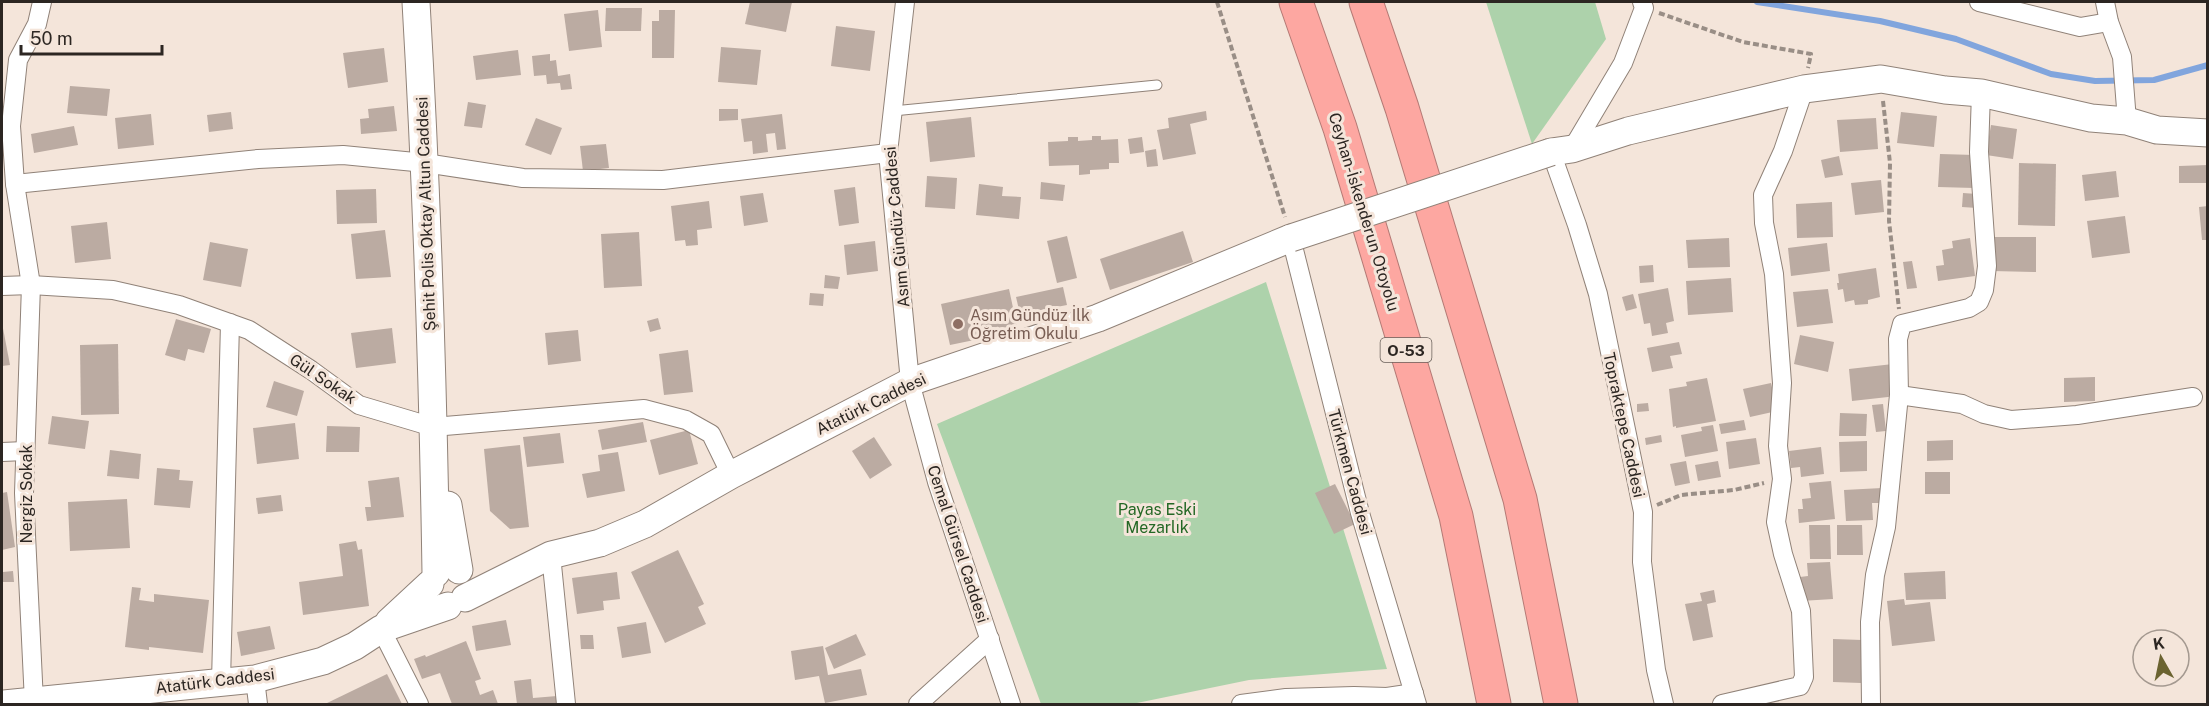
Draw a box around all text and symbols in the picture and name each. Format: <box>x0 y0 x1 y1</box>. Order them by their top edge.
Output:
scale bar <box>21 18 162 56</box>
text: 50 m <box>30 28 73 49</box>
street label: Şehit Polis Oktay Altun Caddesi <box>412 96 440 332</box>
street label: Ceyhan-İskenderun Otoyolu <box>1325 110 1404 314</box>
street label: Asım Gündüz Caddesi <box>880 146 914 308</box>
place label: Asım Gündüz İlk Öğretim Okulu <box>970 305 1090 343</box>
marker: Asım Gündüz İlk Öğretim Okulu <box>951 317 965 331</box>
road number: O-53 <box>1380 338 1432 362</box>
street label: Gül Sokak <box>286 350 360 408</box>
street label: Topraktepe Caddesi <box>1599 351 1649 499</box>
street label: Atatürk Caddesi <box>813 369 929 439</box>
street label: Türkmen Caddesi <box>1324 407 1376 537</box>
street label: Nergiz Sokak <box>17 445 36 543</box>
street label: Cemal Gürsel Caddesi <box>924 463 992 625</box>
park label: Payas Eski Mezarlık <box>1118 500 1196 537</box>
north arrow <box>2131 628 2191 688</box>
text: K <box>2152 633 2166 654</box>
street label: Atatürk Caddesi <box>154 664 276 698</box>

